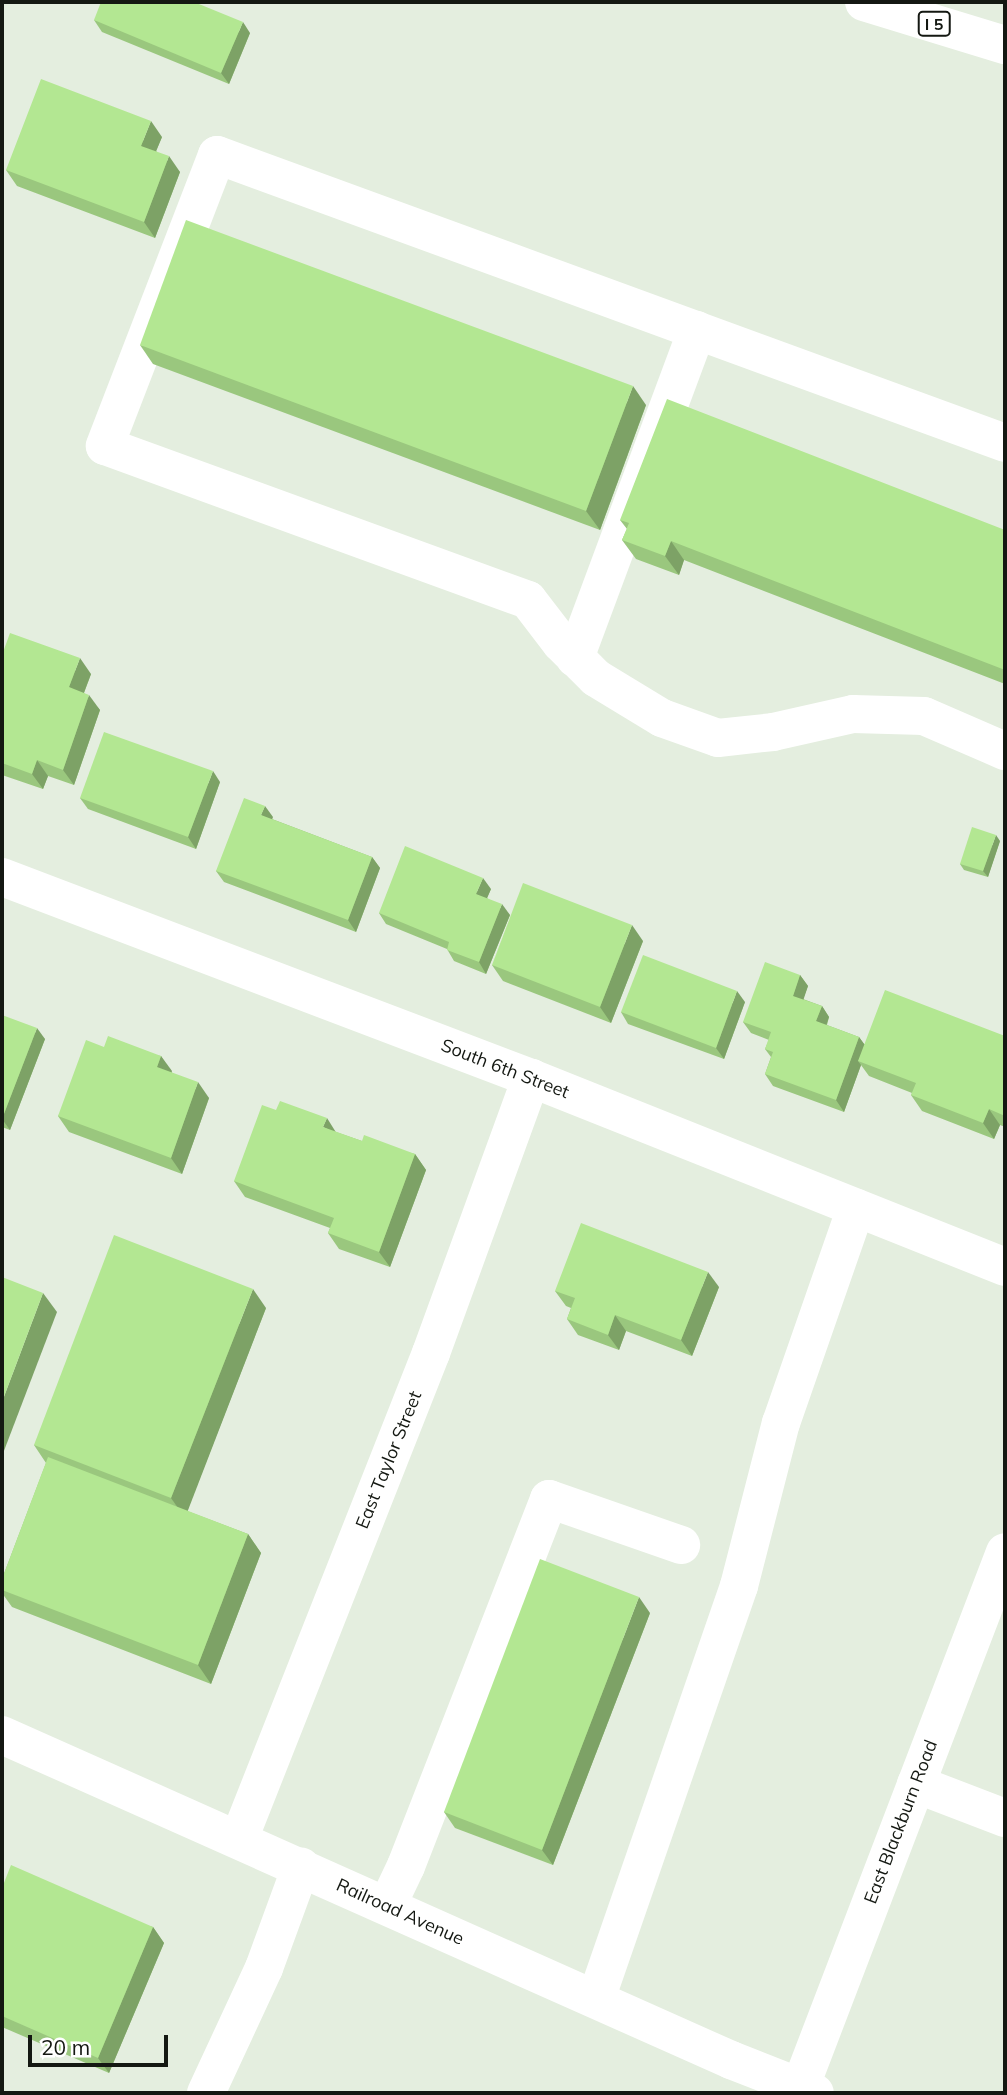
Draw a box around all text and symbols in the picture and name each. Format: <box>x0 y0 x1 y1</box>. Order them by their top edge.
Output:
road number: I 5 <box>916 12 951 36</box>
street label: South 6th Street <box>438 1035 572 1103</box>
street label: East Taylor Street <box>352 1388 426 1532</box>
street label: East Blackburn Road <box>860 1737 942 1907</box>
street label: Railroad Avenue <box>333 1874 467 1950</box>
scale bar <box>32 2022 172 2066</box>
text: 20 m <box>41 2034 90 2060</box>

